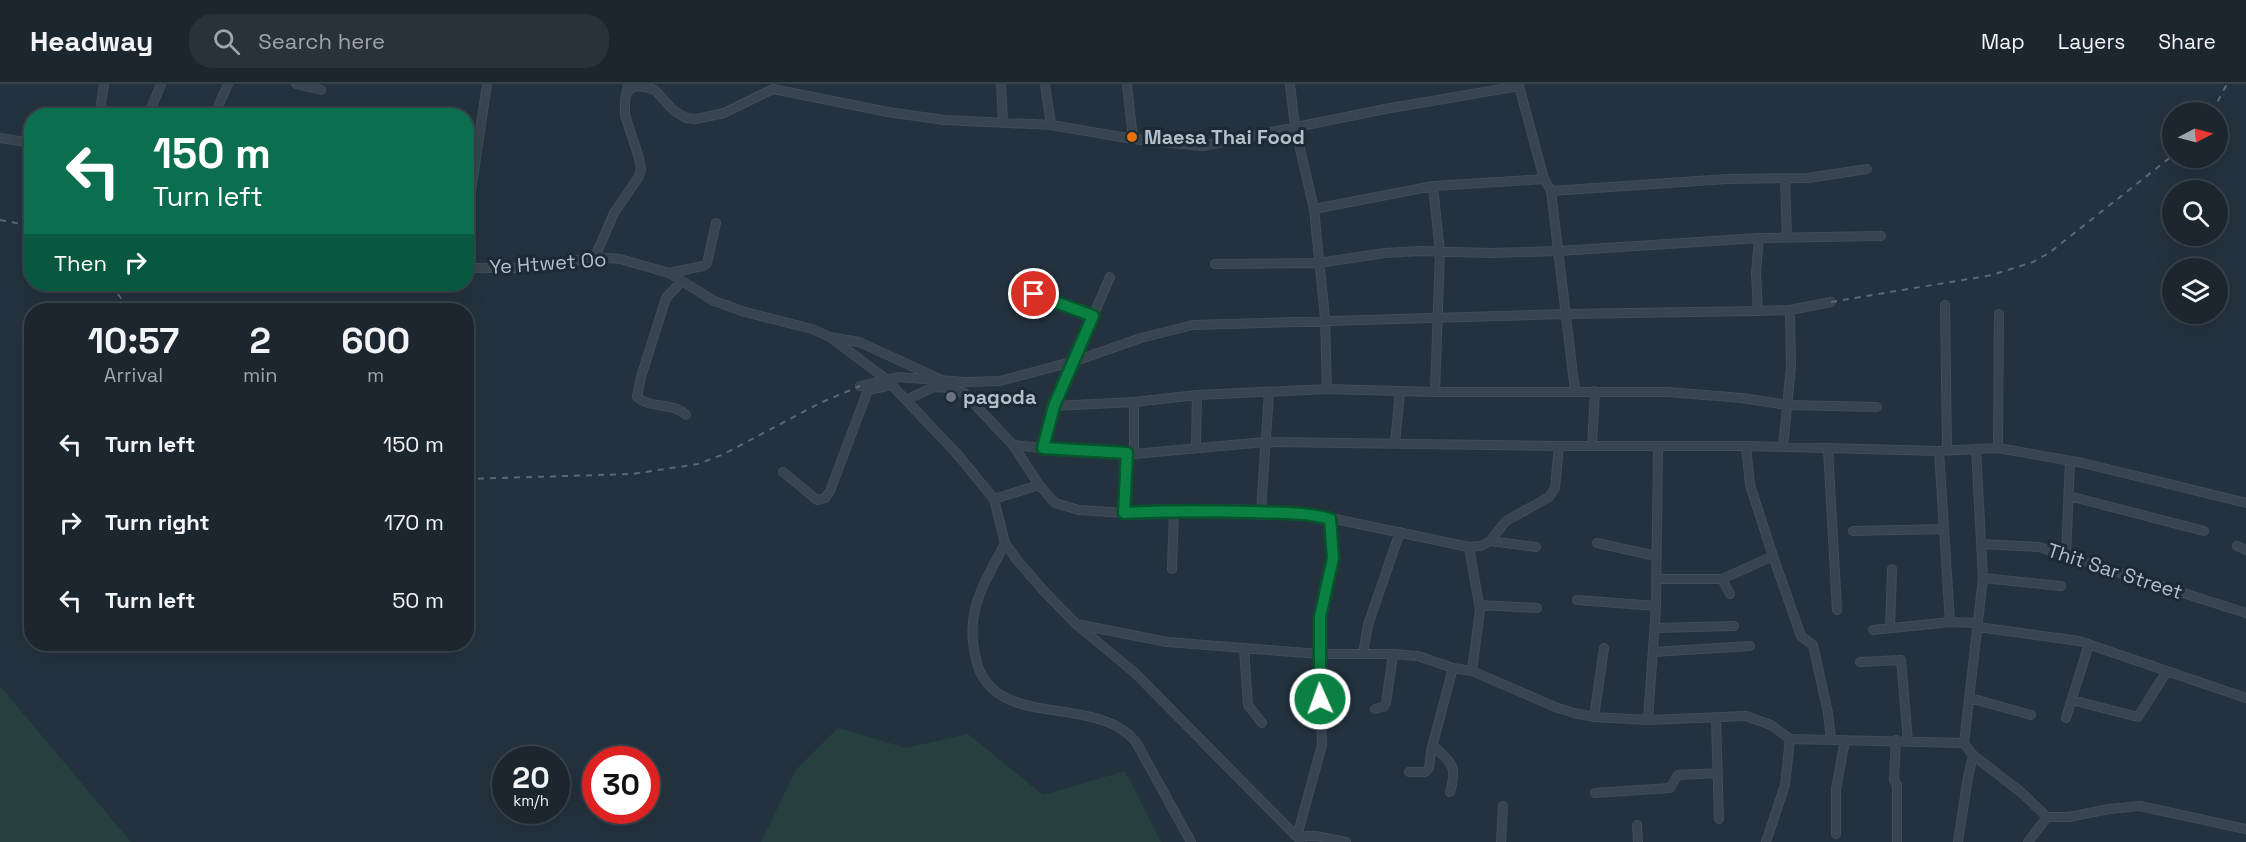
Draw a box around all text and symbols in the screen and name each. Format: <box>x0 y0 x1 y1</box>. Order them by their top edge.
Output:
search box <box>189 14 609 68</box>
text: Headway <box>30 23 153 59</box>
icon: search <box>210 25 243 58</box>
text: Search here <box>258 27 385 55</box>
text: Map <box>1981 28 2025 55</box>
text: Layers <box>2058 28 2125 55</box>
text: Share <box>2158 28 2216 55</box>
north arrow <box>2162 102 2228 168</box>
map controls <box>2162 102 2228 324</box>
place label: Maesa Thai Food <box>1144 124 1305 150</box>
text: 150 m <box>153 127 271 180</box>
marker: Maesa Thai Food <box>1125 130 1139 144</box>
icon: left <box>54 132 132 210</box>
text: Turn left <box>153 179 263 214</box>
button: search <box>2162 180 2228 246</box>
icon: right <box>119 246 152 279</box>
street label: Ye Htwet Oo <box>489 246 607 280</box>
text: Then <box>54 249 107 277</box>
button: layers <box>2162 258 2228 324</box>
pin <box>1008 268 1059 319</box>
icon: arrive <box>1017 277 1050 310</box>
text: 10:57 <box>88 318 179 364</box>
text: 2 <box>250 318 271 364</box>
text: 600 <box>341 318 410 364</box>
text: Arrival <box>104 362 163 388</box>
text: min <box>243 362 277 388</box>
text: m <box>367 362 384 388</box>
place label: pagoda <box>963 384 1037 410</box>
marker: pagoda <box>944 390 958 404</box>
icon: left <box>54 428 87 461</box>
text: Turn left <box>105 430 195 458</box>
text: 150 m <box>383 430 444 458</box>
icon: right <box>54 506 87 539</box>
text: Turn right <box>105 508 210 536</box>
text: 170 m <box>384 508 444 536</box>
street label: Thit Sar Street <box>2044 537 2186 605</box>
icon: left <box>54 584 87 617</box>
text: Turn left <box>105 586 195 614</box>
text: 50 m <box>392 586 444 614</box>
position arrow <box>1288 667 1352 731</box>
speed limit sign: 30 <box>582 746 660 824</box>
text: 20 <box>512 758 550 797</box>
text: km/h <box>513 791 549 810</box>

